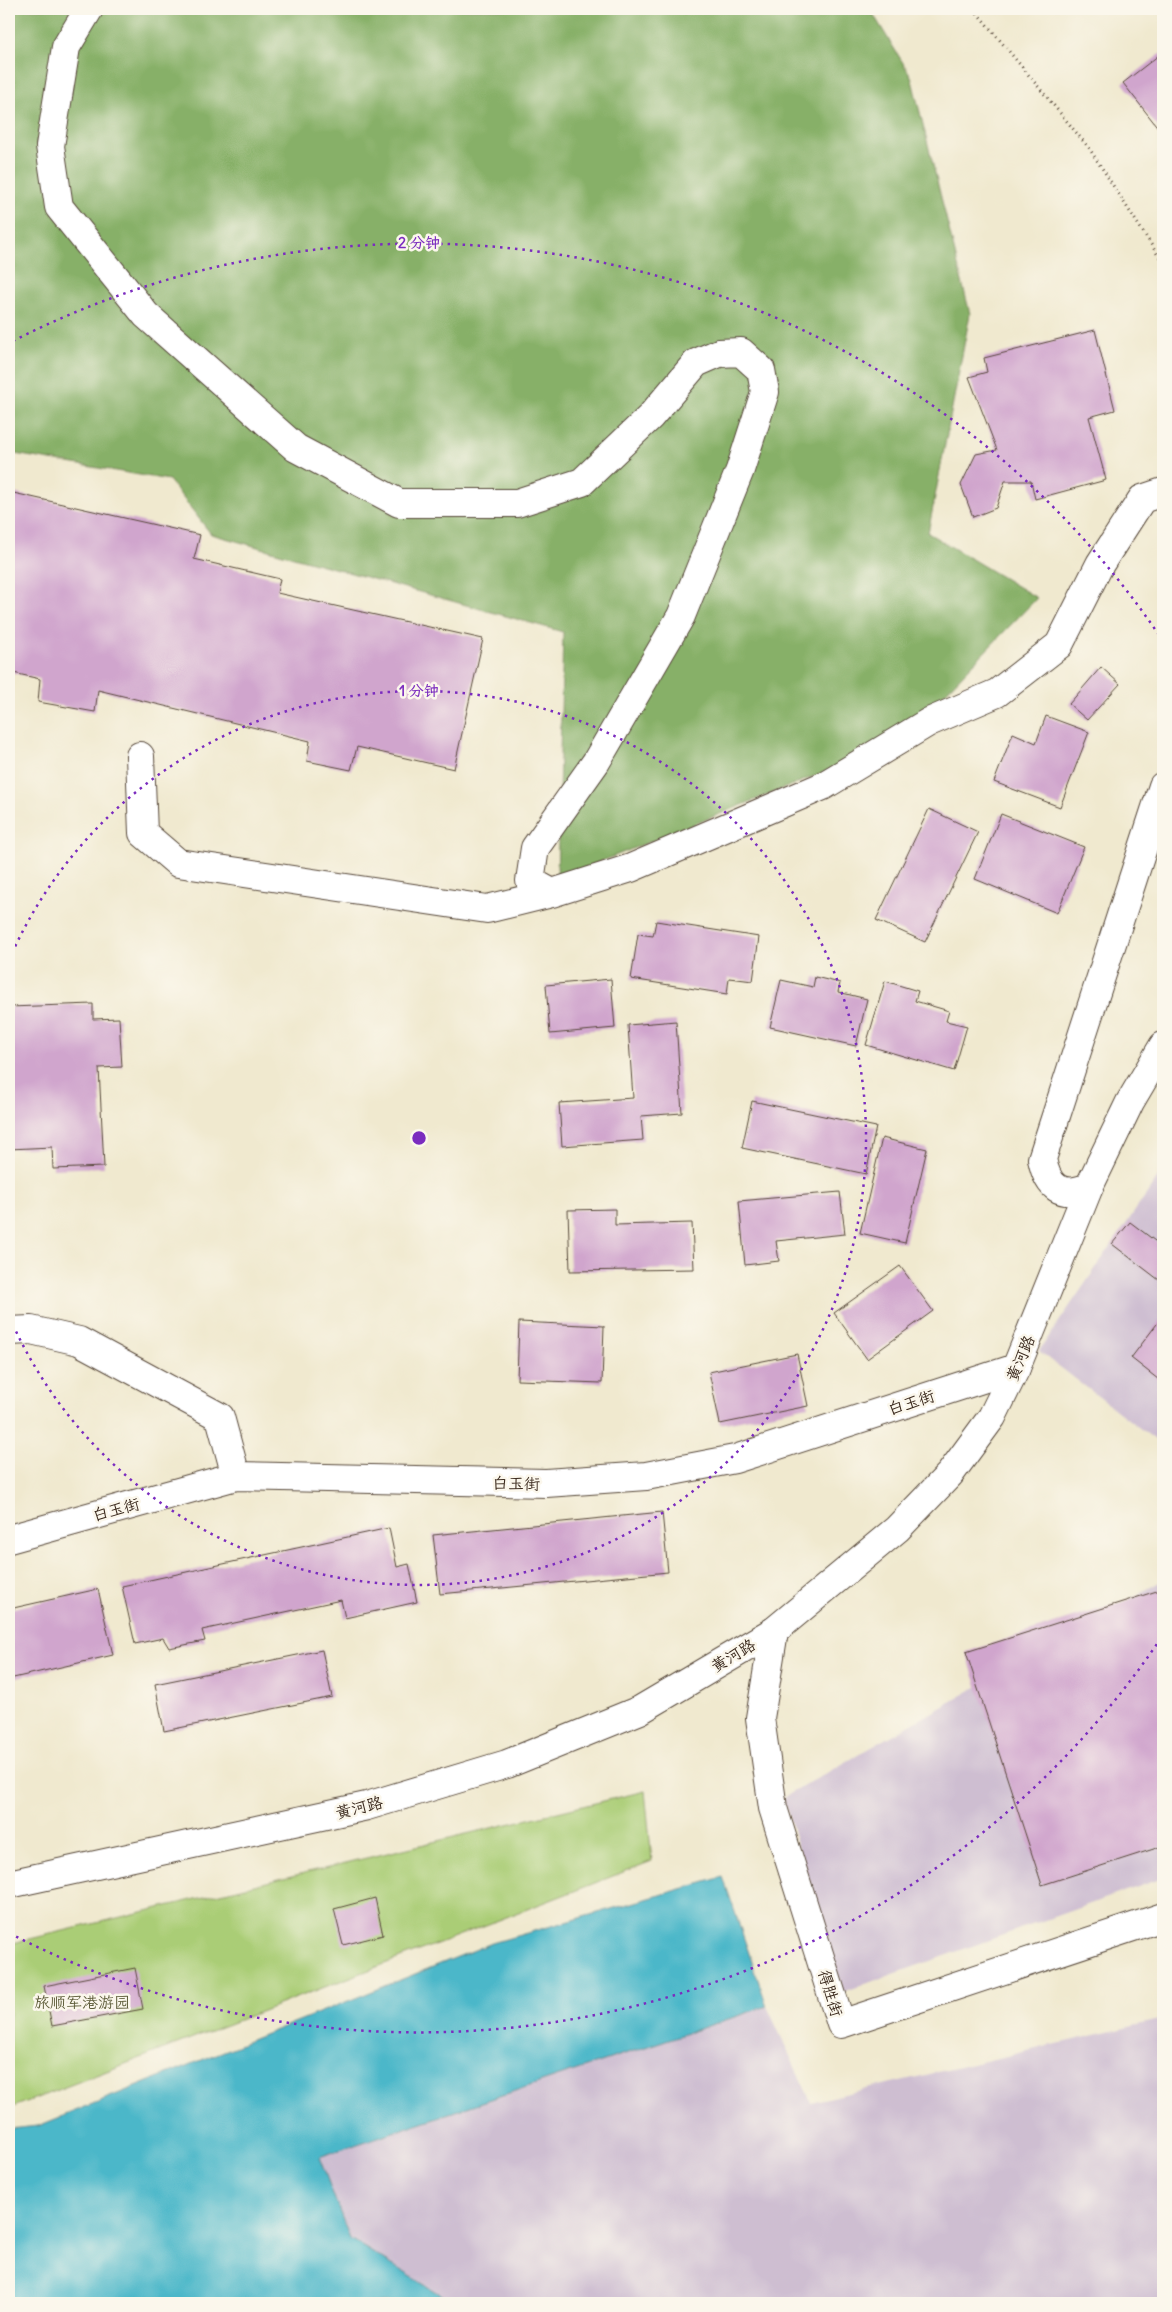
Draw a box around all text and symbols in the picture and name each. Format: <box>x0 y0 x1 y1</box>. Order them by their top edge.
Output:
text: 2 分钟 <box>398 233 440 252</box>
text: 1 分钟 <box>399 681 439 700</box>
centre of rings <box>410 1129 428 1147</box>
street label: 黄河路 <box>1001 1332 1039 1384</box>
street label: 白玉街 <box>885 1385 937 1419</box>
street label: 白玉街 <box>492 1473 540 1493</box>
street label: 白玉街 <box>90 1493 142 1525</box>
street label: 黄河路 <box>707 1634 759 1676</box>
street label: 黄河路 <box>333 1791 385 1823</box>
street label: 得胜街 <box>814 1967 848 2019</box>
park label: 旅顺军港游园 <box>34 1992 130 2012</box>

